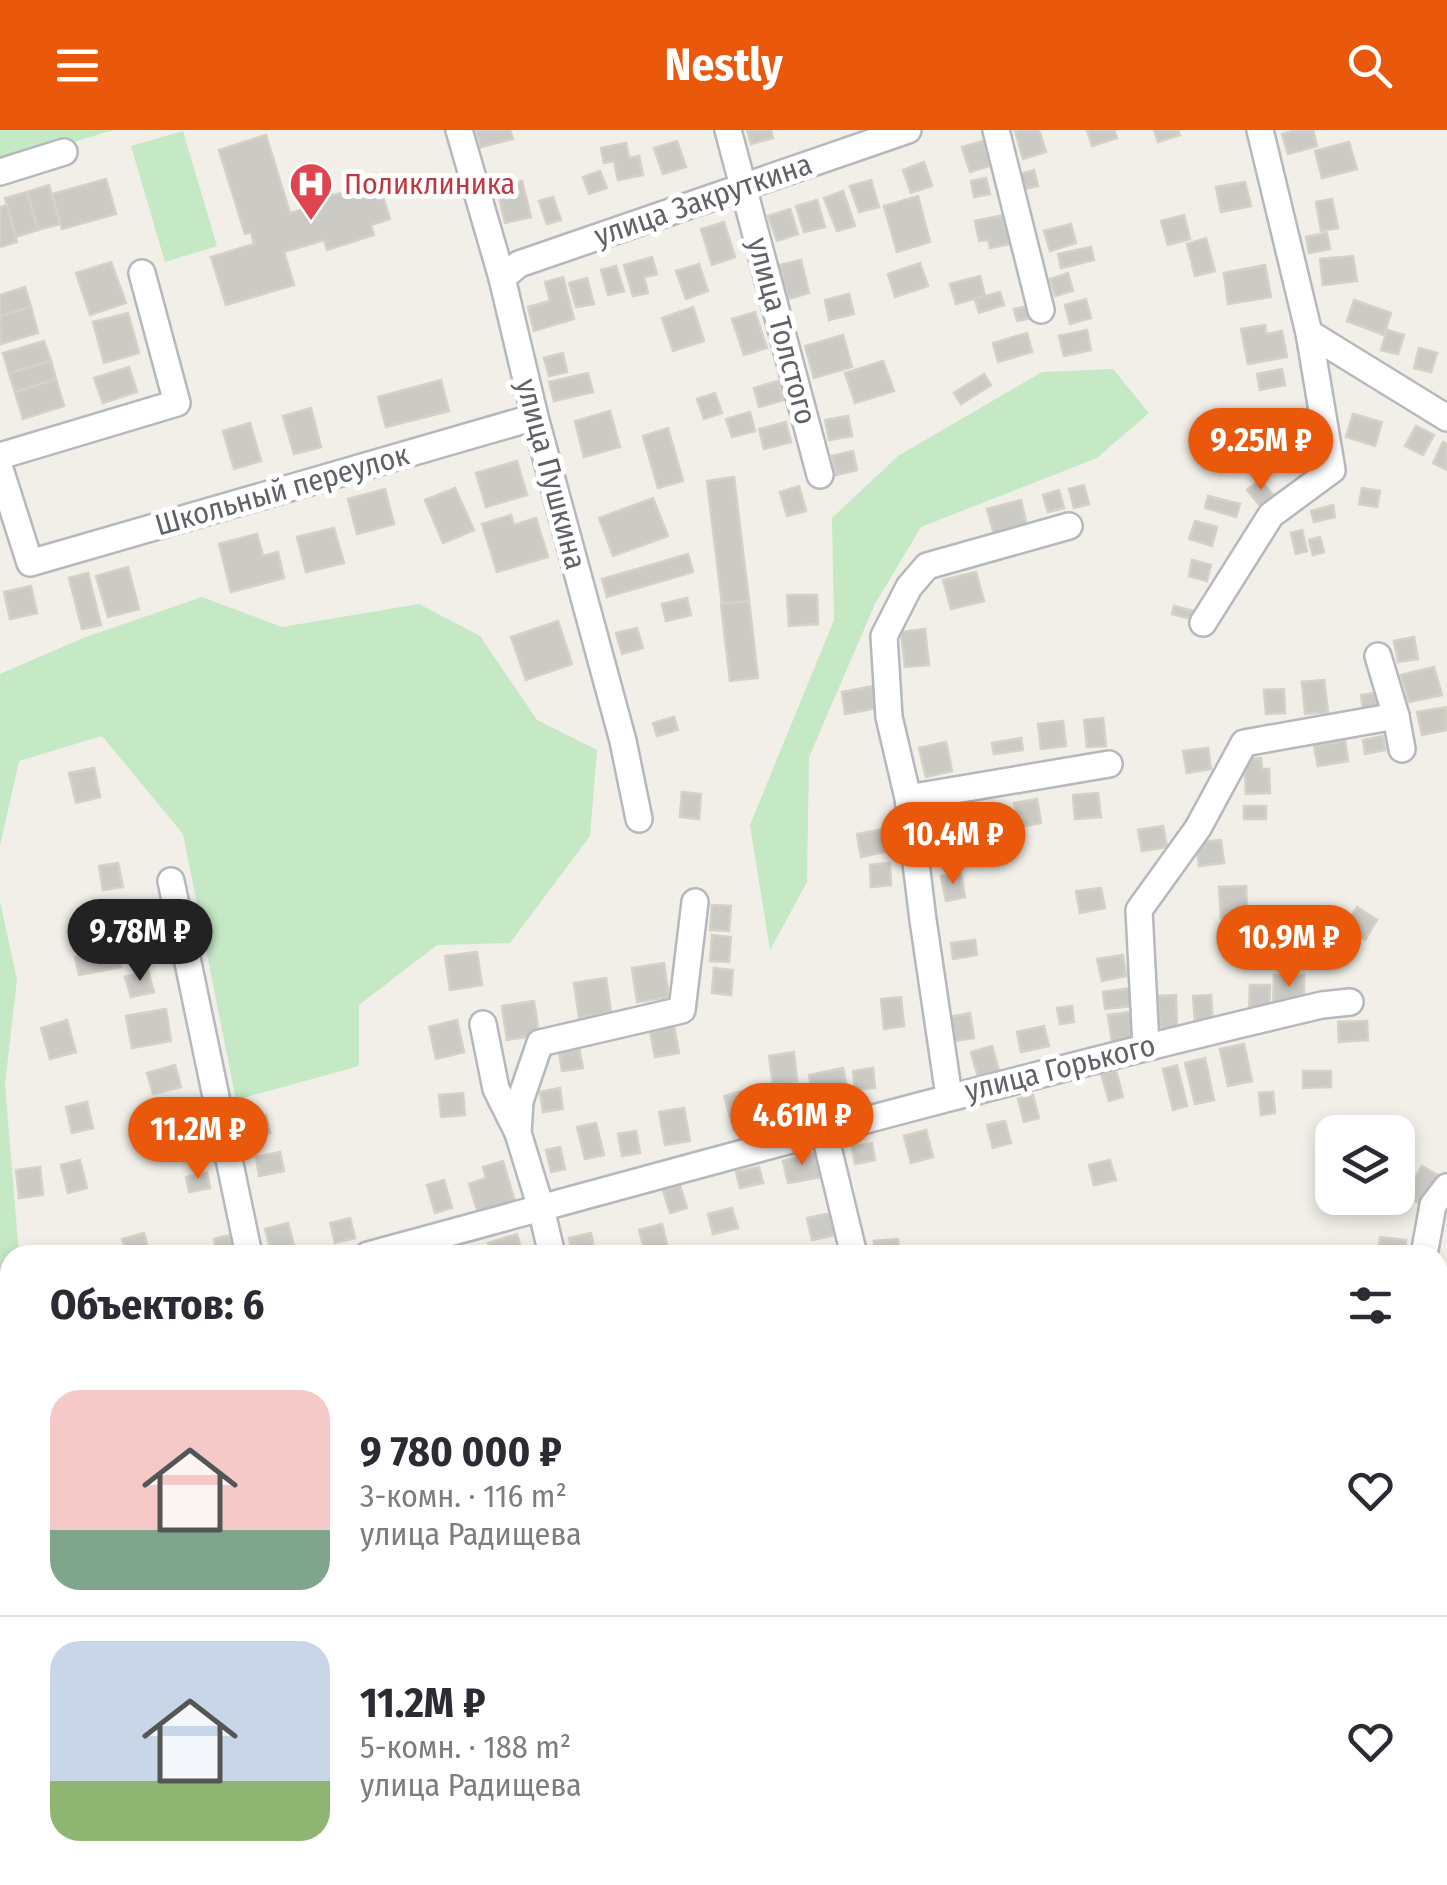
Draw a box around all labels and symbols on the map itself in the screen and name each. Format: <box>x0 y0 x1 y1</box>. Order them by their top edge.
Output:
street label: улица Закруткина <box>590 146 816 254</box>
hospital icon: Поликлиника <box>288 161 334 222</box>
place label: Поликлиника <box>344 166 515 202</box>
street label: улица Толстого <box>740 234 824 428</box>
street label: улица Пушкина <box>508 375 594 573</box>
pin: 9.25M ₽ <box>1169 408 1353 493</box>
street label: Школьный переулок <box>151 437 413 543</box>
pin: 10.4M ₽ <box>861 802 1045 887</box>
pin: 9.78M ₽ <box>48 899 232 984</box>
pin: 10.9M ₽ <box>1197 905 1381 990</box>
street label: улица Горького <box>961 1027 1159 1109</box>
pin: 4.61M ₽ <box>710 1083 894 1168</box>
pin: 11.2M ₽ <box>106 1097 290 1182</box>

